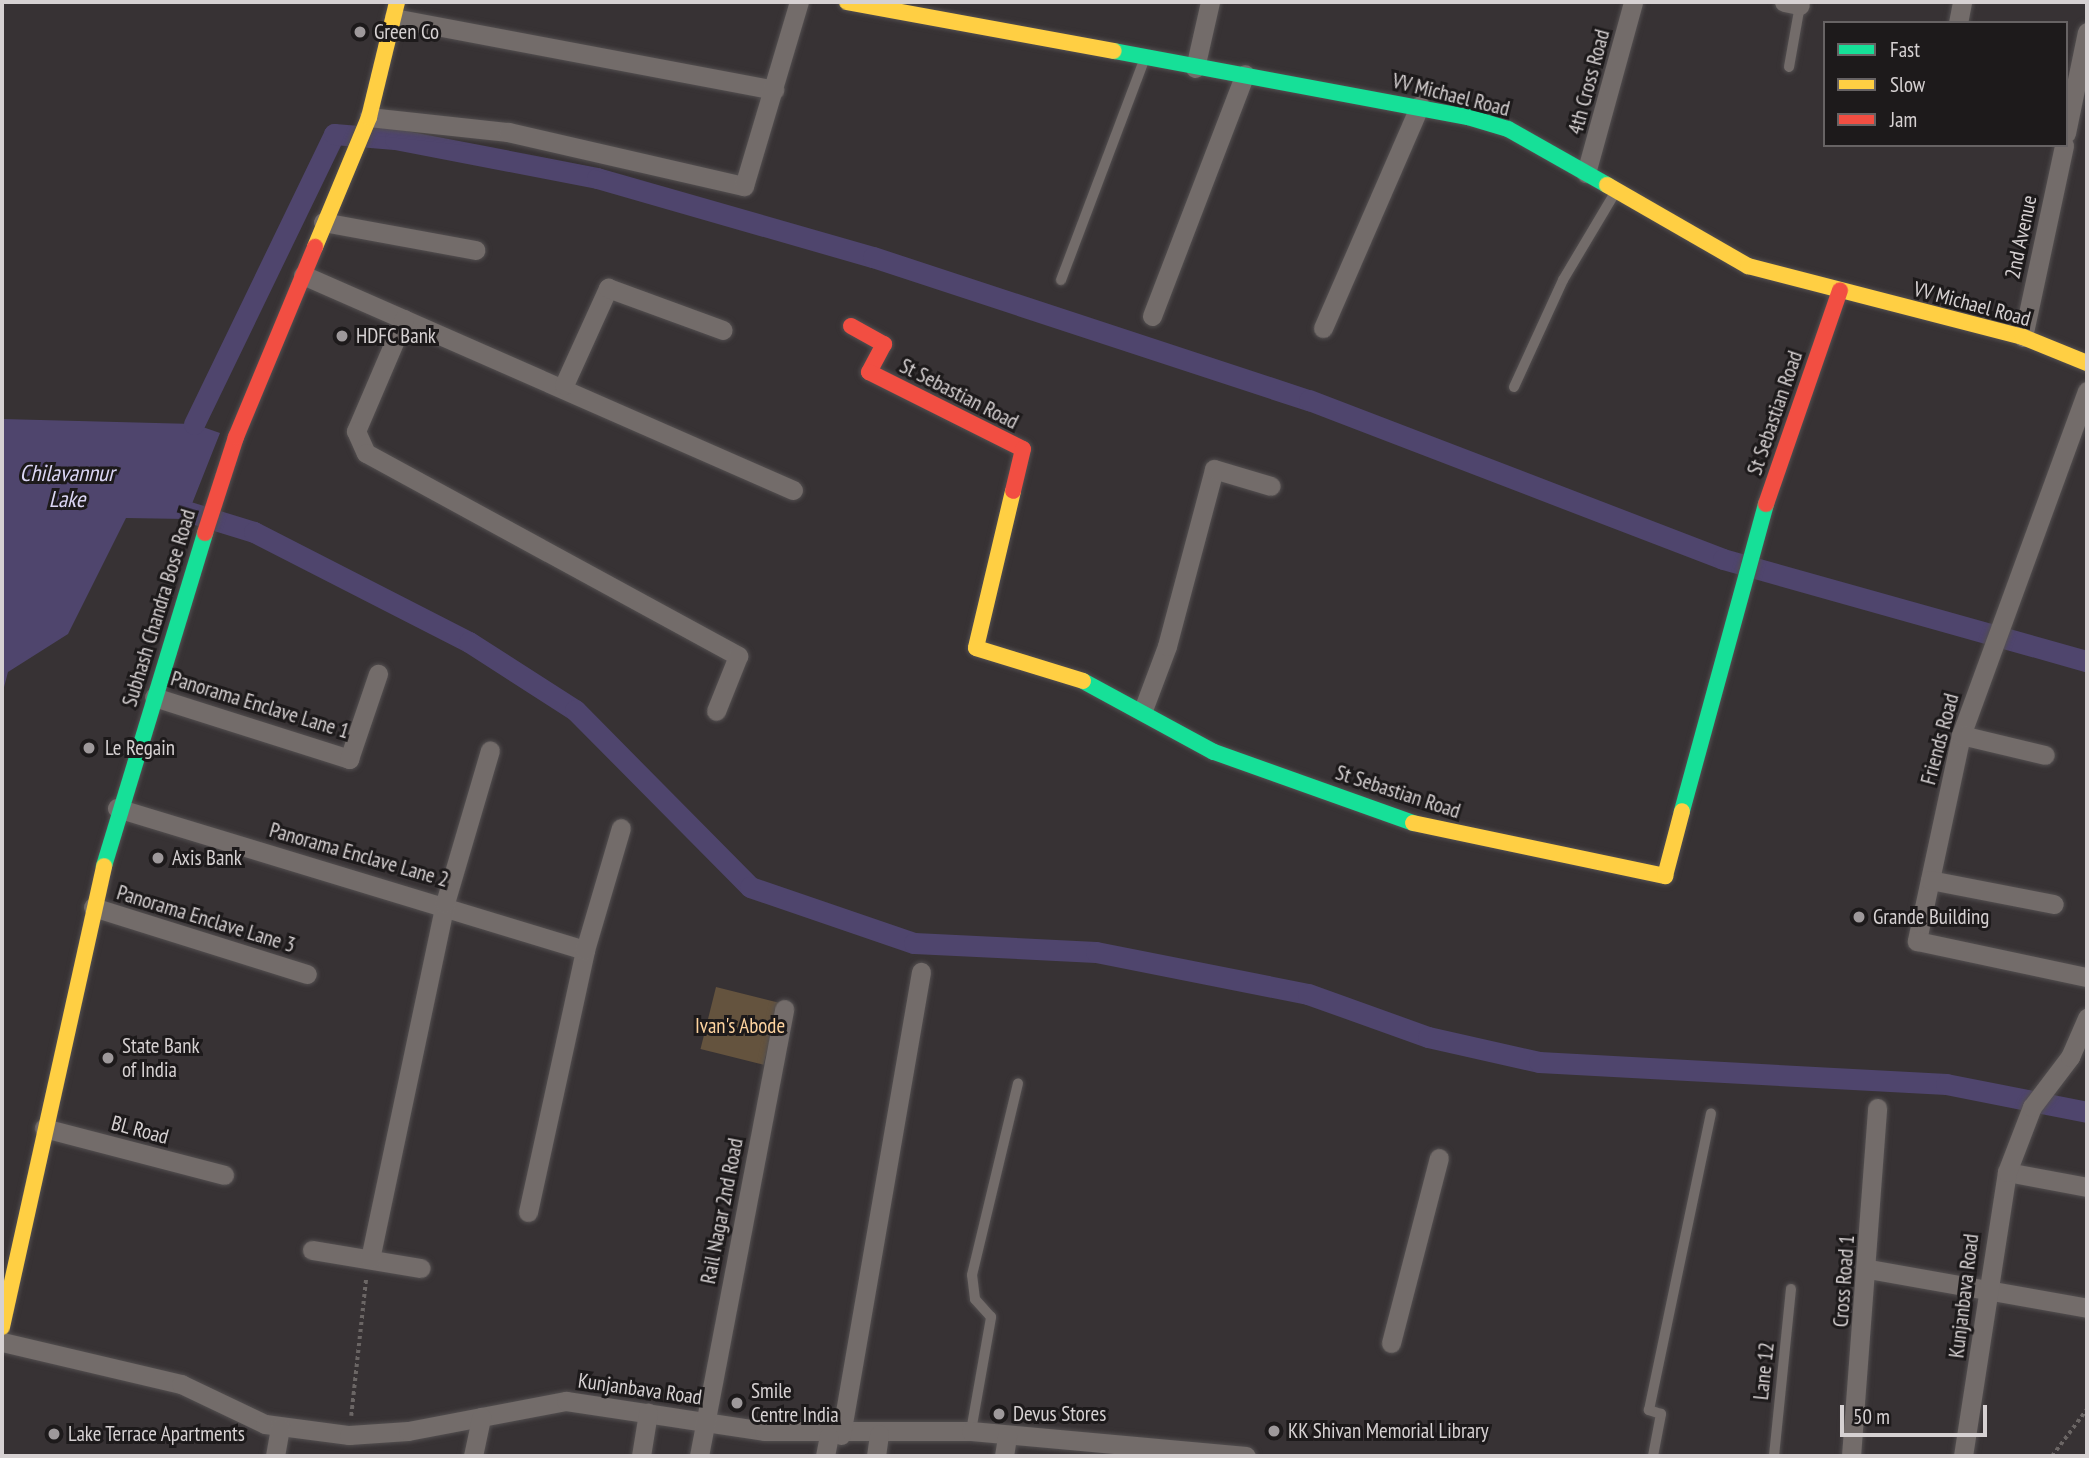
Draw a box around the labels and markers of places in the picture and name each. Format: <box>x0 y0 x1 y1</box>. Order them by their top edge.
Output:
place label: Green Co <box>374 19 439 45</box>
marker: Green Co <box>352 24 368 40</box>
place label: HDFC Bank <box>356 323 437 349</box>
marker: HDFC Bank <box>334 328 350 344</box>
place label: Le Regain <box>105 735 175 761</box>
marker: Le Regain <box>79 738 99 758</box>
place label: Axis Bank <box>172 845 242 871</box>
marker: Axis Bank <box>150 850 166 866</box>
place label: Grande Building <box>1873 904 1989 930</box>
marker: Grande Building <box>1851 909 1867 925</box>
place label: State Bank of India <box>122 1033 200 1083</box>
marker: State Bank of India <box>100 1050 116 1066</box>
place label: Smile Centre India <box>751 1378 839 1428</box>
marker: Smile Centre India <box>729 1395 745 1411</box>
place label: Devus Stores <box>1013 1401 1106 1427</box>
marker: Devus Stores <box>991 1406 1007 1422</box>
place label: KK Shivan Memorial Library <box>1288 1418 1489 1444</box>
place label: Lake Terrace Apartments <box>68 1421 246 1447</box>
marker: KK Shivan Memorial Library <box>1266 1423 1282 1439</box>
marker: Lake Terrace Apartments <box>46 1426 62 1442</box>

